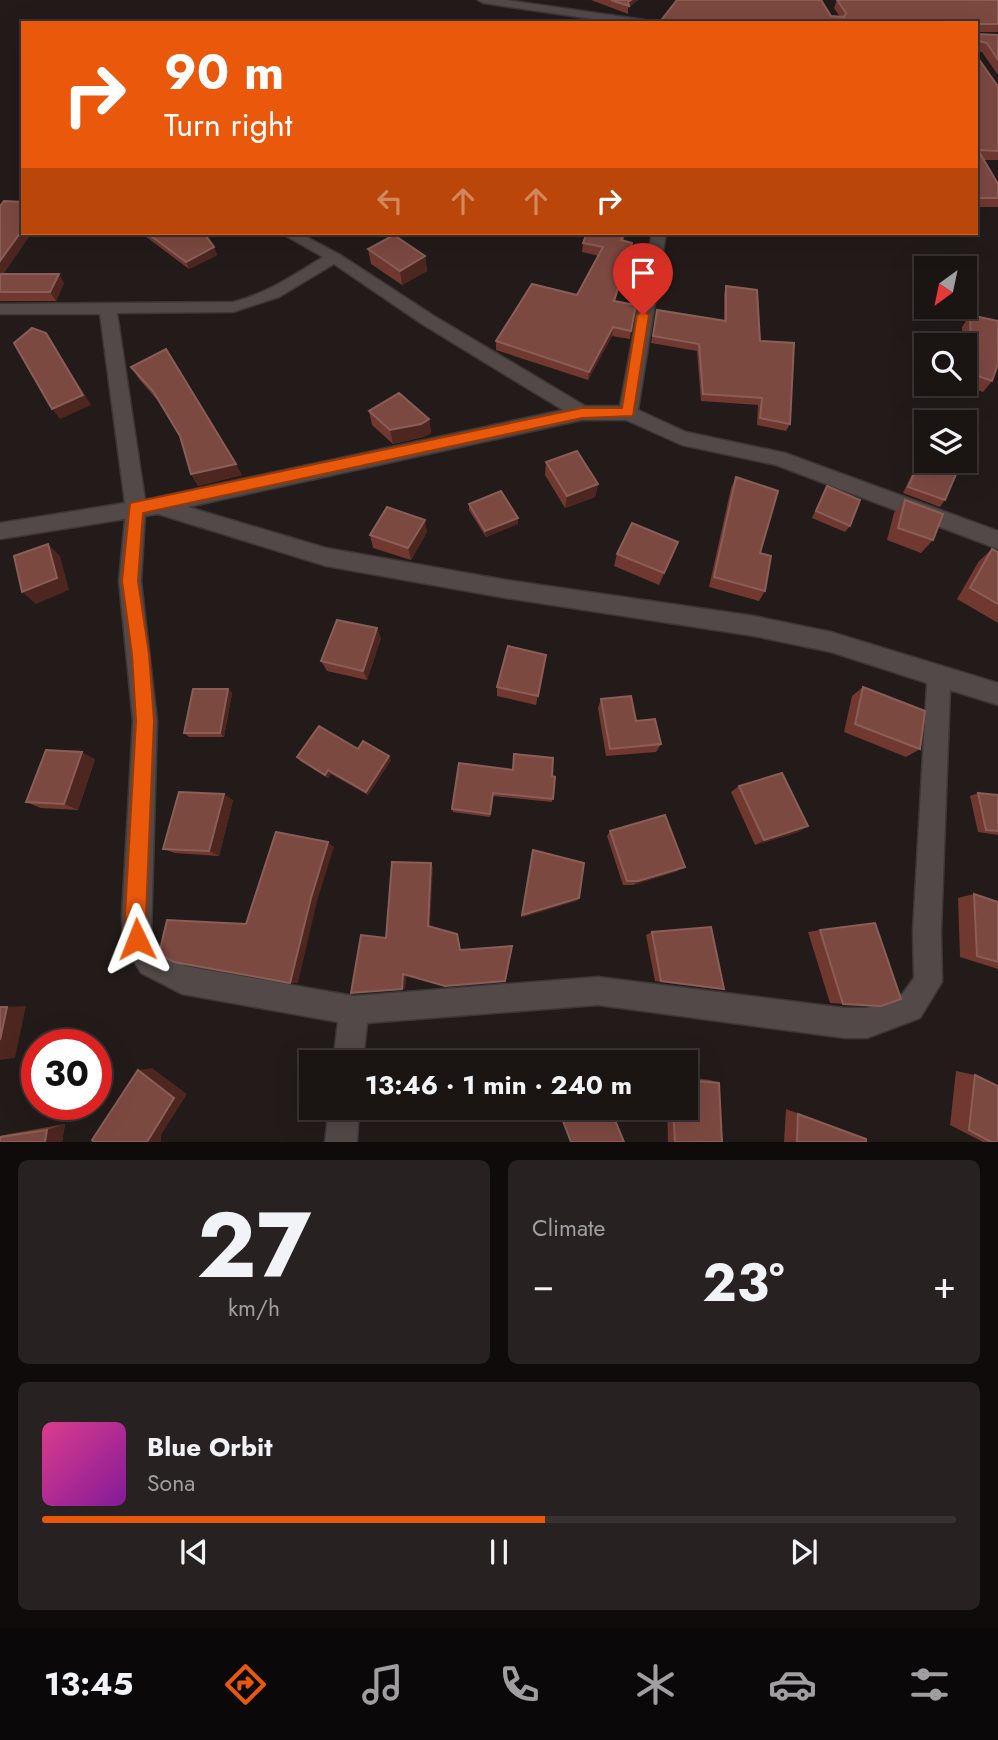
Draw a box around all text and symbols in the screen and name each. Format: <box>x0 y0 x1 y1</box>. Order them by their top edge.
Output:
text: 90 m <box>164 37 284 107</box>
icon: right <box>49 49 140 140</box>
text: Turn right <box>164 102 293 148</box>
icon: left <box>371 182 409 220</box>
icon: ahead <box>444 182 482 220</box>
icon: ahead <box>517 182 555 220</box>
icon: right <box>590 182 628 220</box>
pin <box>613 243 673 315</box>
icon: arrive <box>624 254 662 292</box>
north arrow <box>914 256 976 318</box>
map controls <box>914 256 977 473</box>
button: search <box>914 333 977 396</box>
button: layers <box>914 410 977 473</box>
position arrow <box>100 902 174 976</box>
speed limit sign: 30 <box>21 1029 112 1120</box>
text: 13:46 · 1 min · 240 m <box>365 1066 632 1104</box>
text: 27 <box>197 1180 311 1311</box>
text: Climate <box>532 1211 605 1245</box>
text: 23° <box>703 1245 784 1321</box>
text: − <box>532 1257 554 1312</box>
text: + <box>933 1257 956 1312</box>
text: km/h <box>228 1291 280 1325</box>
text: Blue Orbit <box>147 1428 272 1466</box>
text: Sona <box>147 1466 195 1500</box>
icon: previous <box>175 1533 213 1571</box>
icon: pause <box>480 1533 518 1571</box>
icon: next <box>785 1533 823 1571</box>
icon: directions <box>221 1660 270 1709</box>
icon: music <box>358 1660 407 1709</box>
icon: phone <box>495 1660 544 1709</box>
icon: climate <box>631 1660 680 1709</box>
icon: car <box>768 1660 817 1709</box>
icon: filters <box>905 1660 954 1709</box>
text: 13:45 <box>44 1661 133 1707</box>

